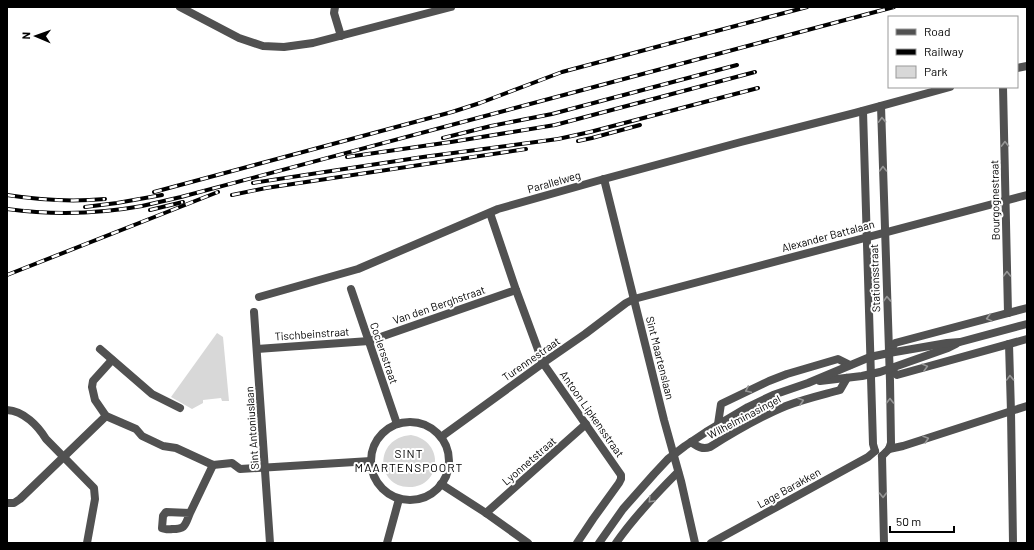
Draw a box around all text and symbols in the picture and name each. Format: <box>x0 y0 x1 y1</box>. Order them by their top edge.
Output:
north arrow <box>16 16 56 56</box>
legend <box>888 16 1018 88</box>
text: Road <box>924 24 951 38</box>
text: N <box>19 32 32 40</box>
text: Railway <box>924 44 964 58</box>
text: Park <box>924 64 948 78</box>
one-way arrow <box>878 117 886 123</box>
one-way arrow <box>1000 141 1009 147</box>
street label: Bourgognestraat <box>987 160 1002 240</box>
one-way arrow <box>879 166 888 172</box>
street label: Parallelweg <box>526 168 582 195</box>
street label: Alexander Battalaan <box>780 217 876 254</box>
street label: Stationsstraat <box>867 244 882 312</box>
one-way arrow <box>1003 271 1011 277</box>
street label: Van den Berghstraat <box>391 283 487 326</box>
one-way arrow <box>883 296 891 302</box>
one-way arrow <box>986 313 993 322</box>
street label: Sint Maartenslaan <box>644 315 677 401</box>
street label: Coclersstraat <box>368 320 401 385</box>
street label: Tischbeinstraat <box>274 324 350 343</box>
street label: Turennestraat <box>499 334 562 383</box>
one-way arrow <box>922 363 929 372</box>
street label: Antoon Lipkensstraat <box>558 368 627 459</box>
one-way arrow <box>1005 375 1014 381</box>
one-way arrow <box>745 385 753 393</box>
street label: Sint Antoniuslaan <box>242 386 261 470</box>
street label: Wilhelminasingel <box>705 392 783 441</box>
one-way arrow <box>797 397 804 406</box>
one-way arrow <box>886 398 894 404</box>
street label: Lyonnetstraat <box>499 434 558 488</box>
one-way arrow <box>923 435 930 444</box>
district label: SINT MAARTENSPOORT <box>355 446 463 474</box>
street label: Lage Barakken <box>755 465 823 510</box>
one-way arrow <box>879 492 887 498</box>
one-way arrow <box>648 495 656 503</box>
scale bar <box>890 508 954 534</box>
text: 50 m <box>896 514 921 528</box>

